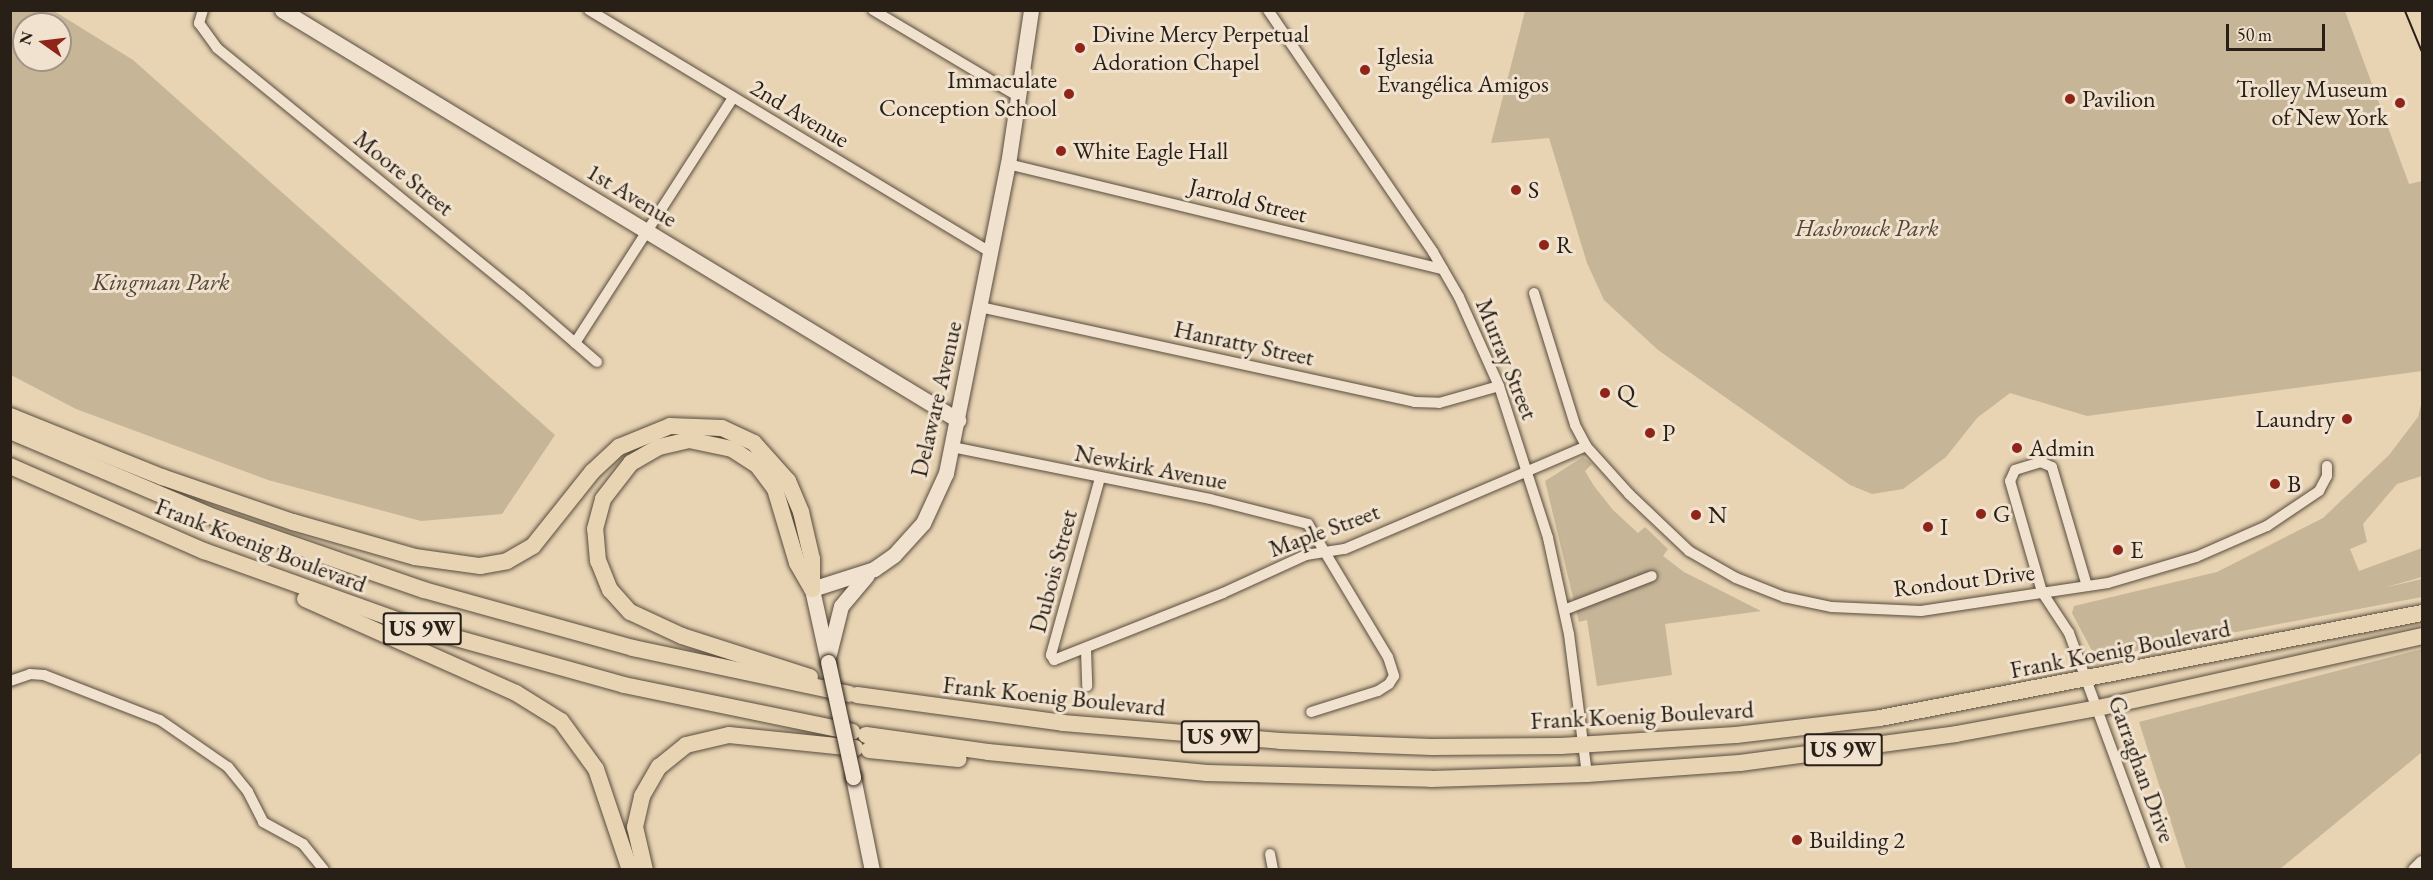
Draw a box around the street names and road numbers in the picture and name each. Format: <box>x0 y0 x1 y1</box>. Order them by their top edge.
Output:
street label: 2nd Avenue <box>745 72 855 154</box>
street label: Moore Street <box>348 124 460 222</box>
street label: 1st Avenue <box>582 157 682 233</box>
street label: Jarrold Street <box>1186 171 1310 229</box>
street label: Murray Street <box>1470 294 1544 424</box>
street label: Hanratty Street <box>1171 314 1317 372</box>
street label: Delaware Avenue <box>904 318 968 480</box>
street label: Newkirk Avenue <box>1072 438 1230 496</box>
street label: Frank Koenig Boulevard <box>151 491 371 599</box>
street label: Maple Street <box>1265 497 1383 563</box>
street label: Dubois Street <box>1023 506 1083 636</box>
street label: Rondout Drive <box>1892 557 2036 603</box>
road number: US 9W <box>382 610 462 648</box>
street label: Frank Koenig Boulevard <box>2008 614 2232 684</box>
street label: Frank Koenig Boulevard <box>941 670 1167 722</box>
street label: Garraghan Drive <box>2102 692 2182 846</box>
street label: Frank Koenig Boulevard <box>1530 695 1754 735</box>
road number: US 9W <box>1180 718 1260 756</box>
road number: US 9W <box>1802 731 1884 769</box>

